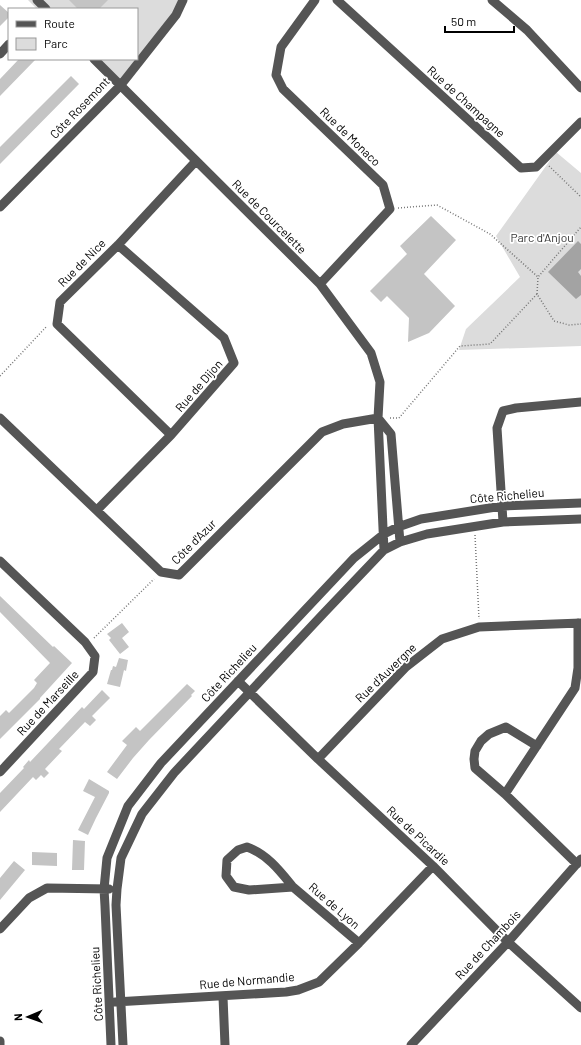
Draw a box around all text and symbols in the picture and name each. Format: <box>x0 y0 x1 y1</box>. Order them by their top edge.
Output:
legend <box>8 8 138 60</box>
scale bar <box>445 8 514 34</box>
text: 50 m <box>451 14 476 28</box>
text: Route <box>44 16 75 30</box>
text: Parc <box>44 36 68 50</box>
street label: Rue de Champagne <box>425 63 508 140</box>
street label: Côte Rosemont <box>47 74 112 141</box>
street label: Rue de Monaco <box>318 104 384 169</box>
street label: Rue de Courcelette <box>230 176 310 256</box>
park label: Parc d'Anjou <box>510 230 574 244</box>
street label: Rue de Nice <box>55 236 108 289</box>
street label: Rue de Dijon <box>172 356 225 414</box>
street label: Côte Richelieu <box>469 485 545 505</box>
street label: Côte d'Azur <box>168 516 219 567</box>
street label: Côte Richelieu <box>198 640 259 704</box>
street label: Rue d'Auvergne <box>352 640 419 705</box>
street label: Rue de Marseille <box>13 667 81 738</box>
street label: Rue de Picardie <box>384 803 453 868</box>
street label: Rue de Lyon <box>306 879 363 931</box>
street label: Rue de Chambois <box>452 907 523 982</box>
street label: Côte Richelieu <box>87 946 105 1022</box>
street label: Rue de Normandie <box>199 969 295 991</box>
north arrow <box>8 997 48 1037</box>
text: N <box>11 1013 24 1021</box>

